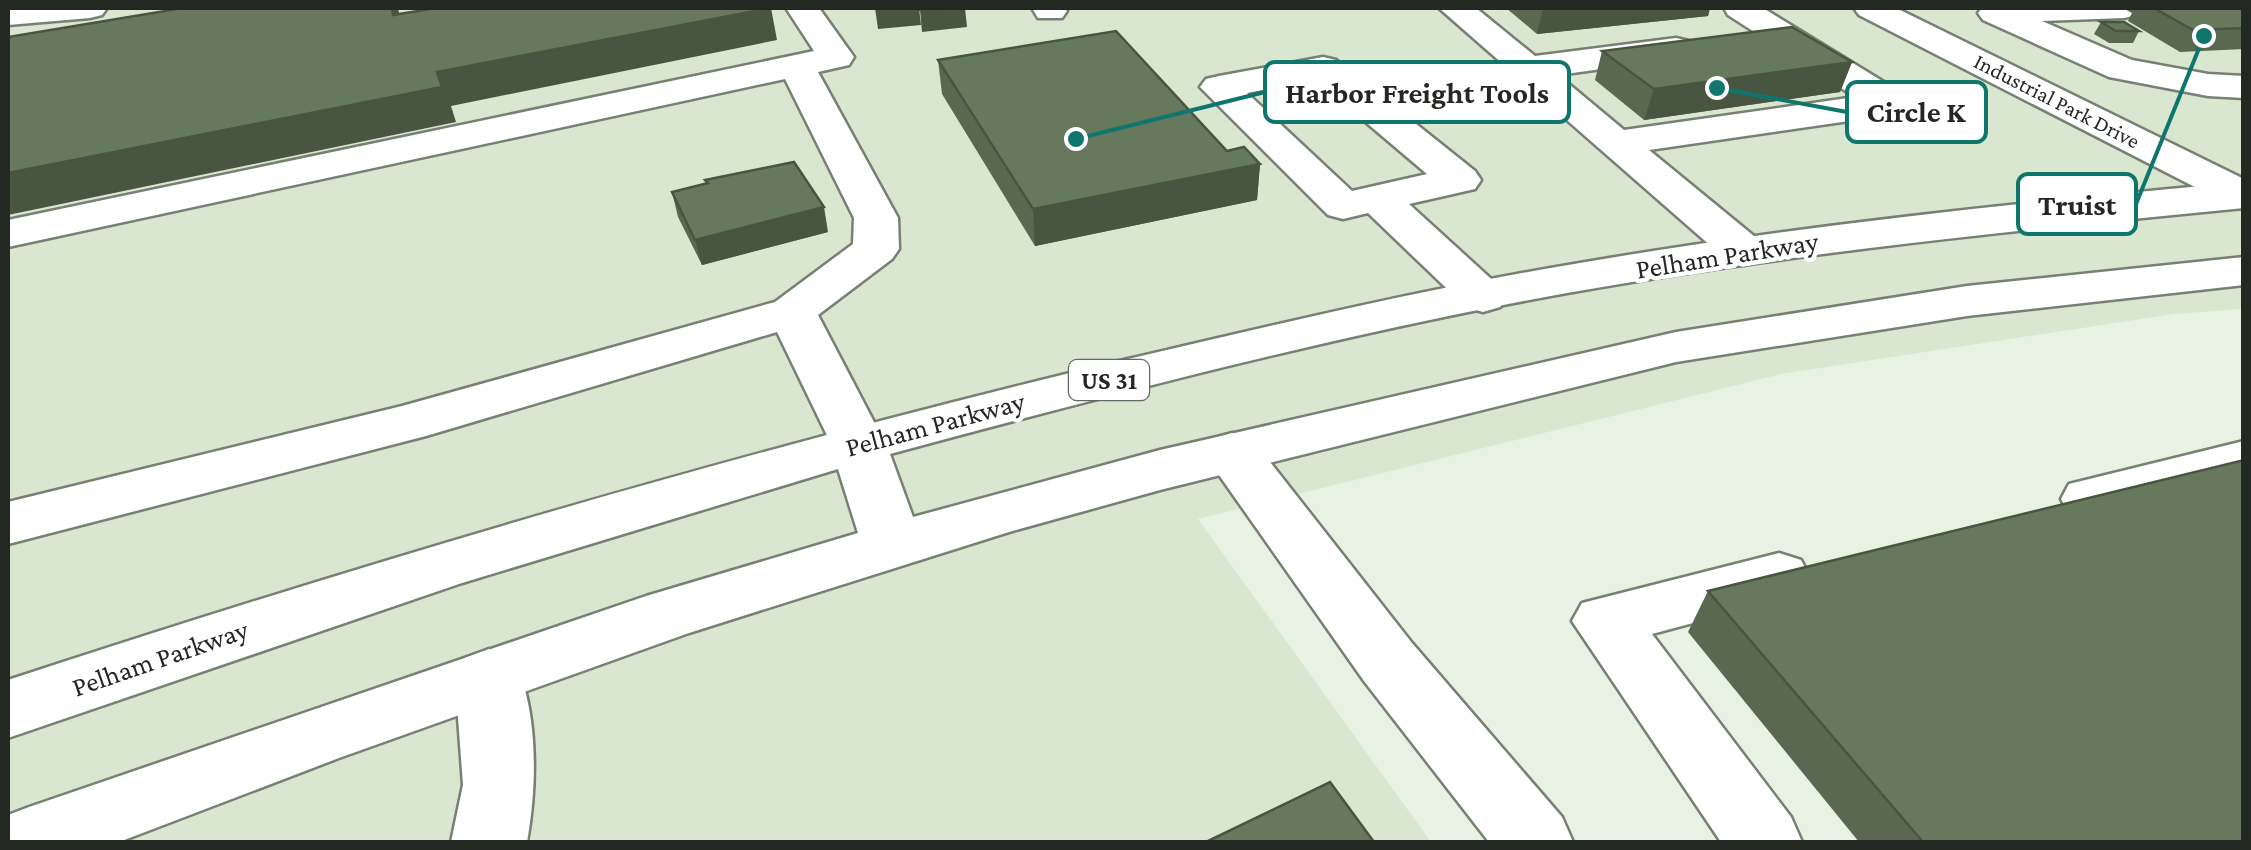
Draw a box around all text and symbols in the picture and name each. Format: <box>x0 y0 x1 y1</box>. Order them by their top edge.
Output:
street label: Industrial Park Drive <box>1970 48 2144 154</box>
callout: Harbor Freight Tools <box>1265 62 1569 122</box>
text: Harbor Freight Tools <box>1285 76 1549 109</box>
callout: Circle K <box>1847 82 1986 142</box>
text: Circle K <box>1866 95 1966 128</box>
callout: Truist <box>2018 174 2136 234</box>
text: Truist <box>2038 188 2117 221</box>
street label: Pelham Parkway <box>1634 225 1822 285</box>
road number: US 31 <box>1069 360 1149 400</box>
street label: Pelham Parkway <box>842 385 1029 463</box>
street label: Pelham Parkway <box>68 613 253 703</box>

